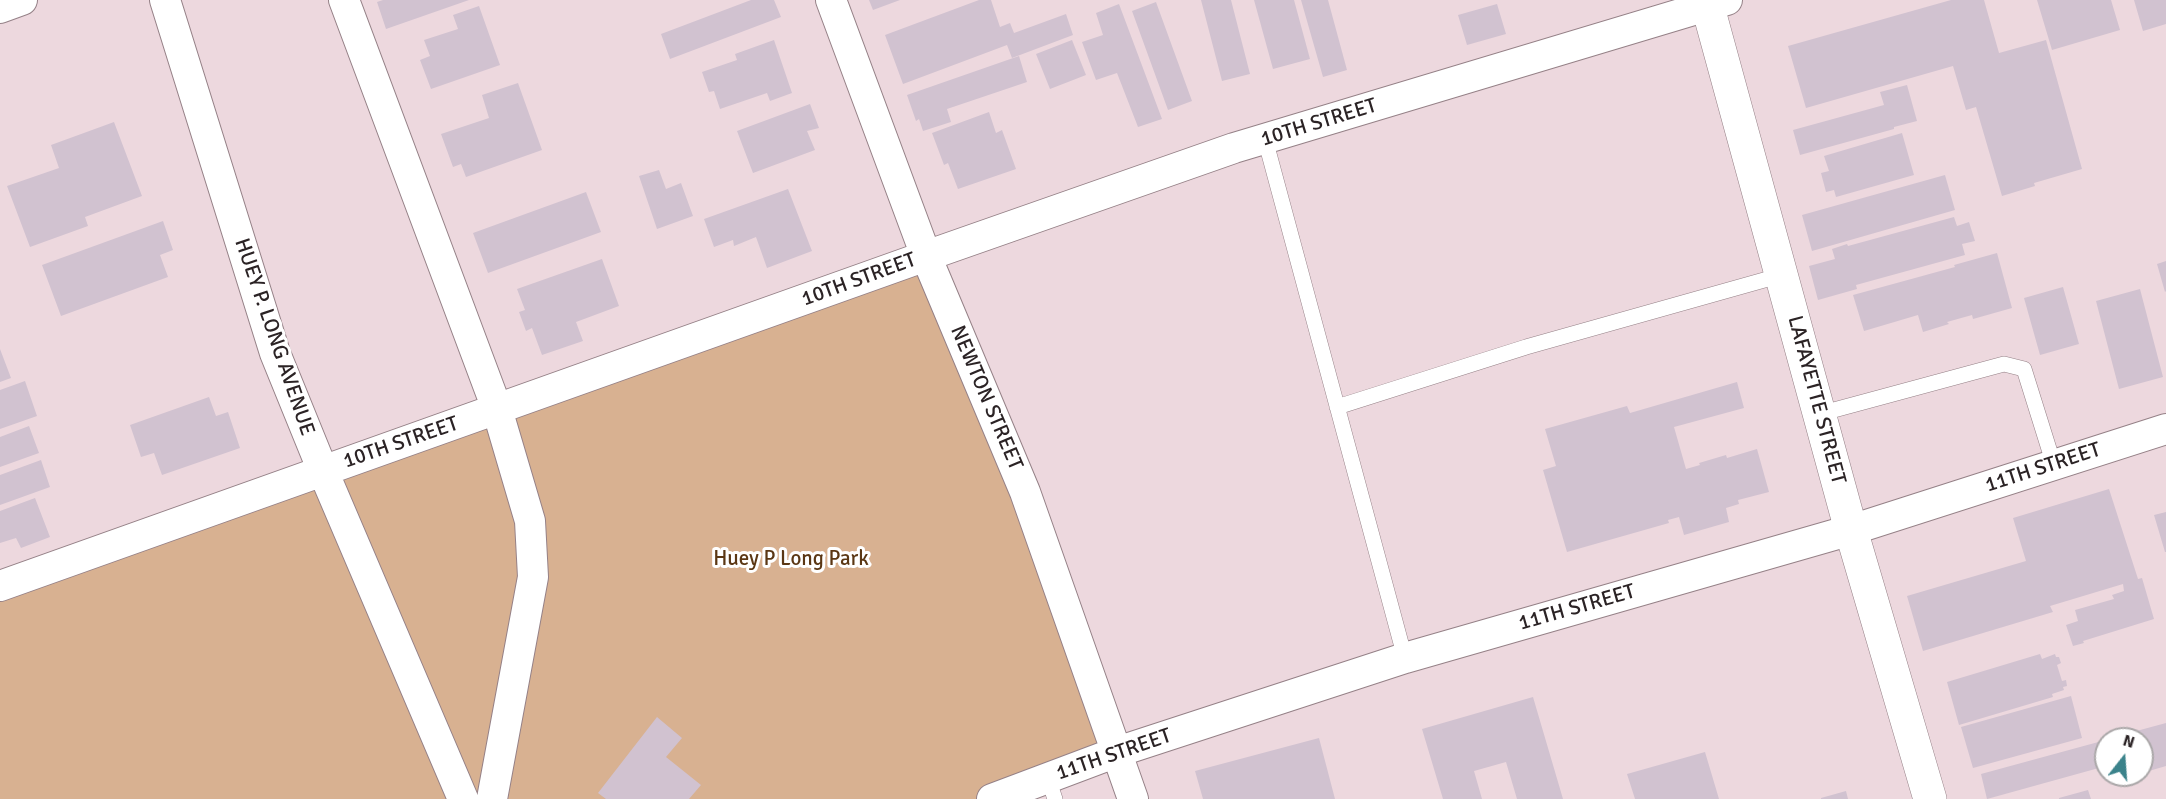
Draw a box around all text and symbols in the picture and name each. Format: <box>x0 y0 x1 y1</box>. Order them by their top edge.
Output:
street label: 10TH STREET <box>1258 93 1380 153</box>
street label: HUEY P. LONG AVENUE <box>228 235 320 439</box>
street label: 10TH STREET <box>798 248 920 312</box>
street label: LAFAYETTE STREET <box>1781 313 1851 487</box>
street label: NEWTON STREET <box>944 322 1028 474</box>
street label: 10TH STREET <box>340 412 462 474</box>
street label: 11TH STREET <box>1982 437 2104 499</box>
park label: Huey P Long Park <box>713 546 869 572</box>
street label: 11TH STREET <box>1516 579 1638 637</box>
street label: 11TH STREET <box>1053 724 1175 786</box>
north arrow <box>2094 727 2154 787</box>
text: N <box>2120 731 2137 753</box>

